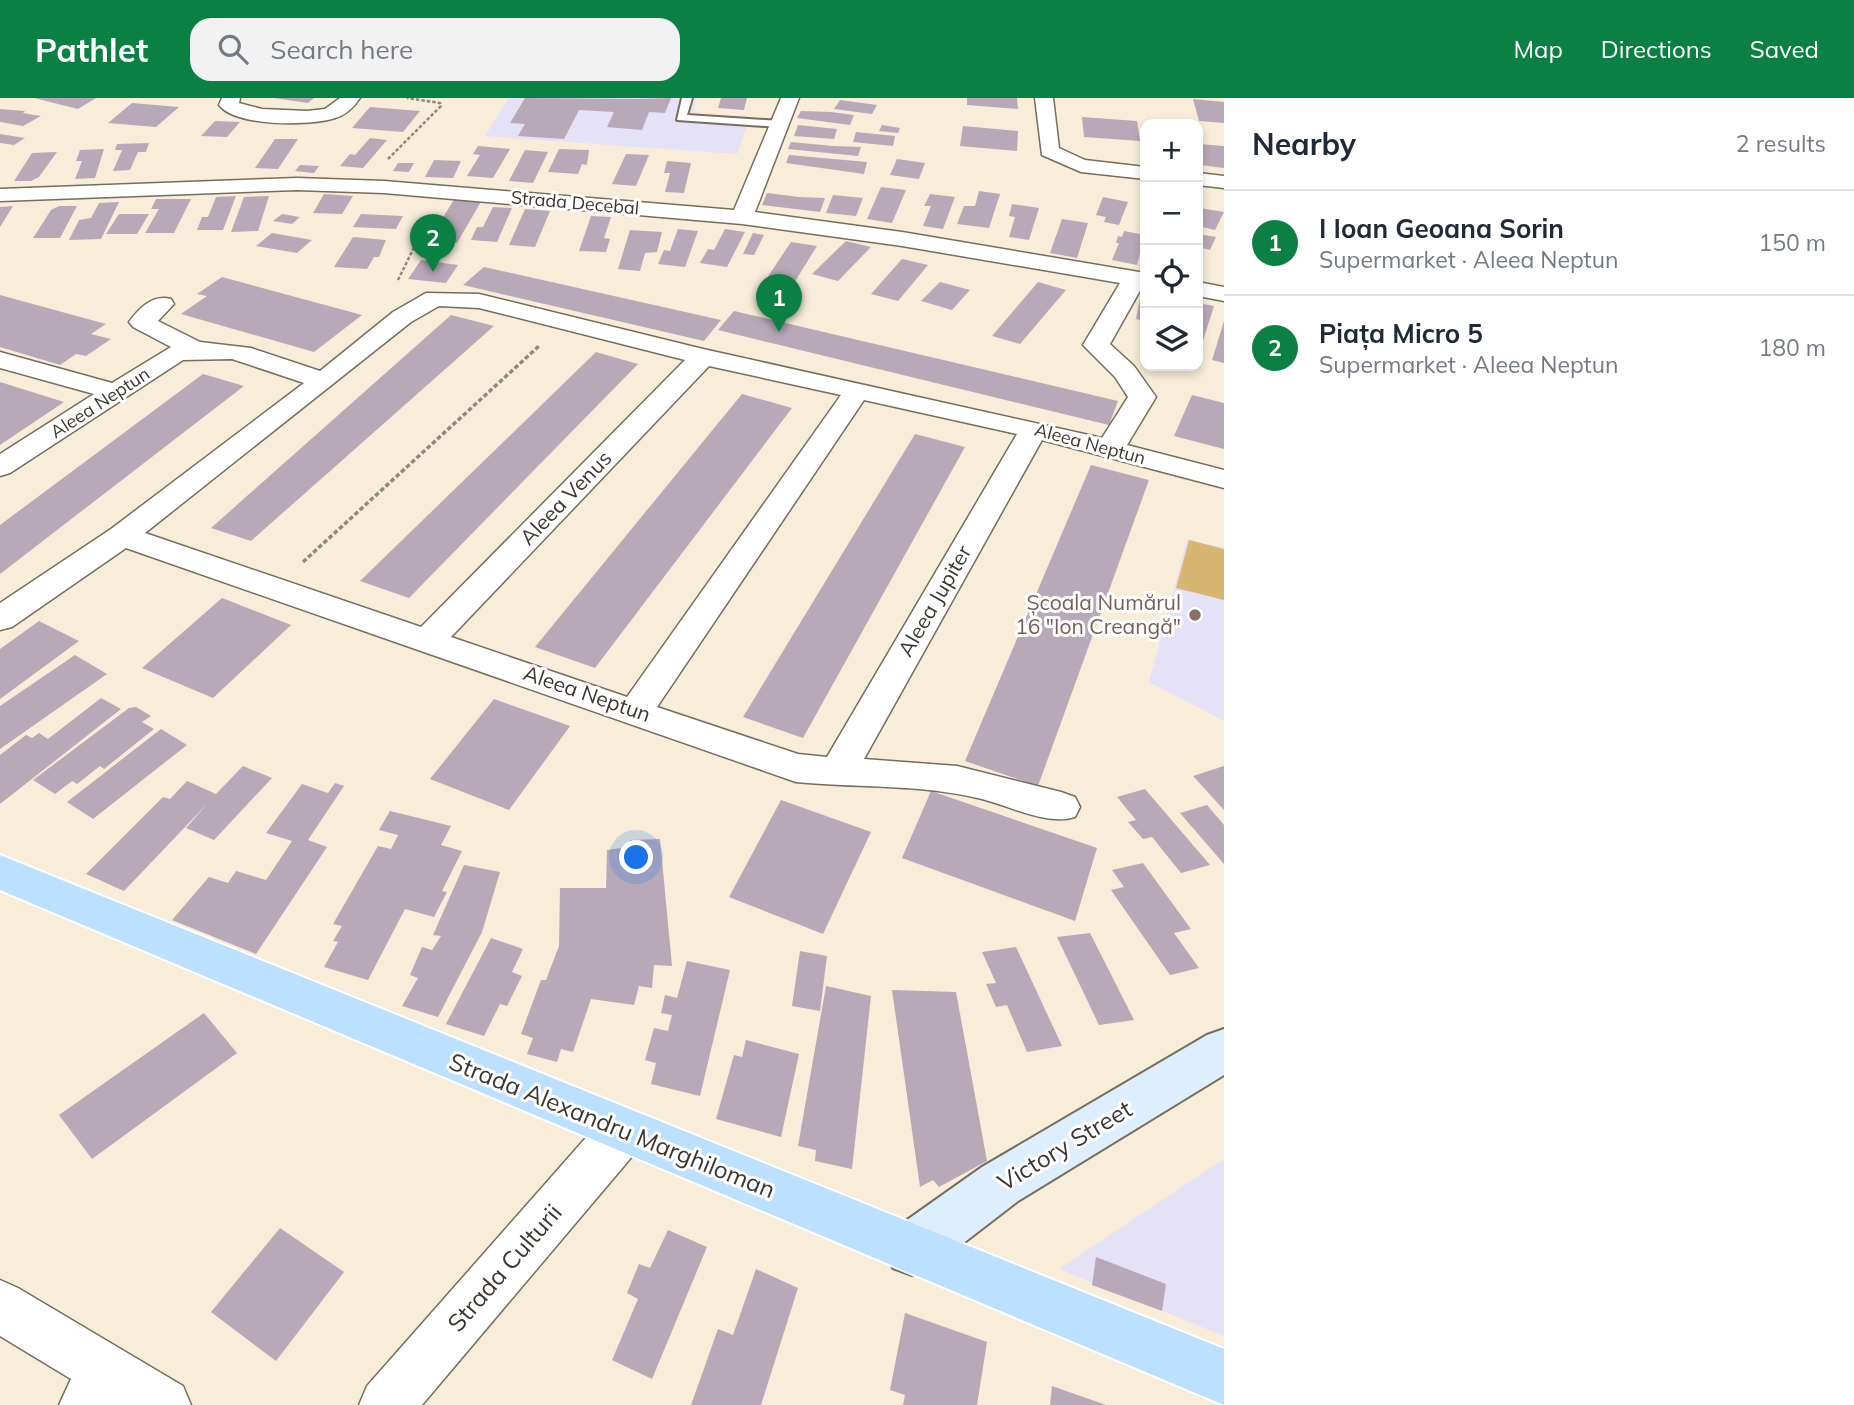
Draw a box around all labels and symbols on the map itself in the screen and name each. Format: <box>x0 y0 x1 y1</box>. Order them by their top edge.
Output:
street label: Strada Decebal <box>510 185 640 220</box>
pin: 2 <box>410 214 456 272</box>
pin: 1 <box>756 274 802 332</box>
street label: Aleea Neptun <box>46 362 154 443</box>
street label: Aleea Neptun <box>1032 418 1148 469</box>
street label: Aleea Venus <box>514 445 617 550</box>
street label: Aleea Jupiter <box>892 540 977 661</box>
place label: Școala Numărul 16 "Ion Creangă" <box>1015 589 1181 639</box>
marker: Școala Numărul 16 "Ion Creangă" <box>1187 607 1203 623</box>
street label: Aleea Neptun <box>520 659 654 727</box>
your location <box>619 840 653 874</box>
street label: Strada Alexandru Marghiloman <box>445 1046 780 1204</box>
street label: Victory Street <box>992 1093 1137 1197</box>
street label: Strada Culturii <box>441 1197 568 1337</box>

